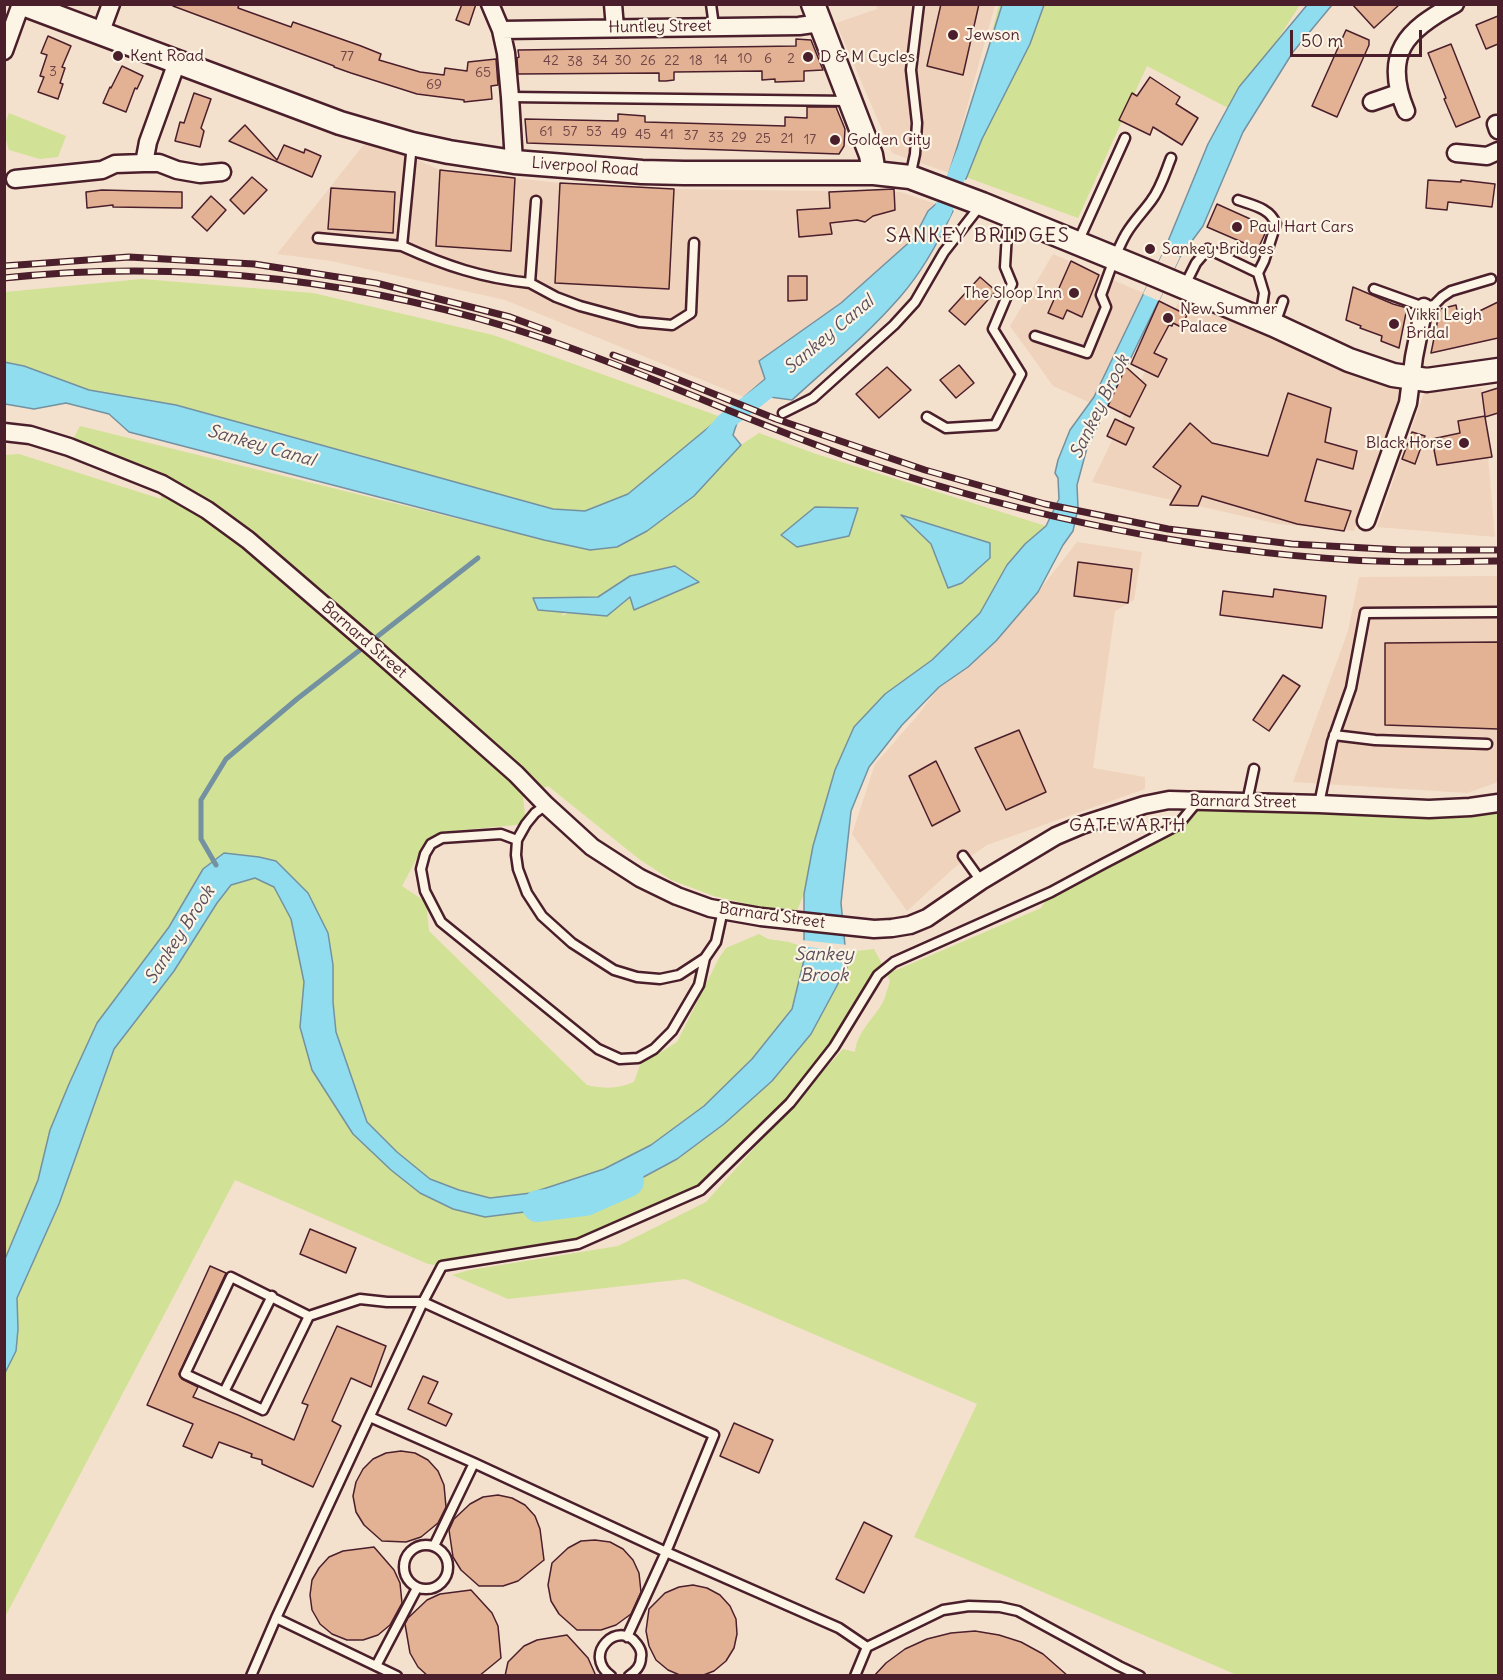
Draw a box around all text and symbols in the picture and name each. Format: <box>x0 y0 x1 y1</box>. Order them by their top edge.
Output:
street label: Huntley Street <box>608 17 712 37</box>
scale bar <box>1293 18 1425 56</box>
place label: Jewson <box>965 25 1020 45</box>
marker: Jewson <box>946 28 960 42</box>
text: 50 m <box>1301 29 1343 52</box>
place label: Kent Road <box>130 46 204 66</box>
place label: D & M Cycles <box>820 47 915 67</box>
marker: Kent Road <box>111 49 125 63</box>
house number: 77 <box>340 49 354 65</box>
marker: D & M Cycles <box>801 50 815 64</box>
house number: 10 <box>738 51 752 67</box>
house number: 6 <box>764 51 772 67</box>
house number: 2 <box>787 51 795 67</box>
house number: 14 <box>714 52 728 68</box>
house number: 42 <box>543 53 559 69</box>
house number: 34 <box>592 53 608 69</box>
house number: 30 <box>614 53 632 69</box>
house number: 26 <box>640 53 656 69</box>
house number: 22 <box>664 53 680 69</box>
house number: 18 <box>689 53 703 69</box>
house number: 38 <box>567 54 583 70</box>
house number: 3 <box>49 64 57 80</box>
house number: 65 <box>475 65 491 81</box>
house number: 69 <box>426 77 442 93</box>
house number: 61 <box>539 124 553 140</box>
house number: 57 <box>563 124 577 140</box>
house number: 53 <box>586 124 602 140</box>
house number: 49 <box>611 126 627 142</box>
house number: 45 <box>635 127 651 143</box>
house number: 41 <box>660 127 674 143</box>
house number: 37 <box>684 128 698 144</box>
house number: 33 <box>708 130 724 146</box>
house number: 29 <box>731 130 747 146</box>
place label: Golden City <box>847 130 931 150</box>
house number: 25 <box>755 131 771 147</box>
house number: 21 <box>780 131 794 147</box>
house number: 17 <box>804 132 816 148</box>
marker: Golden City <box>828 133 842 147</box>
street label: Liverpool Road <box>531 154 639 180</box>
place label: Paul Hart Cars <box>1249 217 1354 237</box>
marker: Paul Hart Cars <box>1230 220 1244 234</box>
district label: SANKEY BRIDGES <box>886 224 1070 248</box>
place label: Sankey Bridges <box>1162 239 1274 259</box>
marker: Sankey Bridges <box>1143 242 1157 256</box>
place label: The Sloop Inn <box>963 283 1062 303</box>
marker: The Sloop Inn <box>1067 286 1081 300</box>
water label: Sankey Canal <box>780 291 878 379</box>
place label: New Summer Palace <box>1180 299 1277 337</box>
place label: Vikki Leigh Bridal <box>1406 305 1482 343</box>
marker: New Summer Palace <box>1161 311 1175 325</box>
marker: Vikki Leigh Bridal <box>1387 317 1401 331</box>
water label: Sankey Brook <box>1066 352 1134 462</box>
water label: Sankey Canal <box>205 420 317 472</box>
place label: Black Horse <box>1366 433 1452 453</box>
marker: Black Horse <box>1457 436 1471 450</box>
street label: Barnard Street <box>317 598 411 682</box>
street label: Barnard Street <box>1189 791 1297 813</box>
district label: GATEWARTH <box>1069 815 1187 837</box>
water label: Sankey Brook <box>140 882 220 988</box>
street label: Barnard Street <box>718 899 826 933</box>
water label: Sankey Brook <box>794 944 854 986</box>

